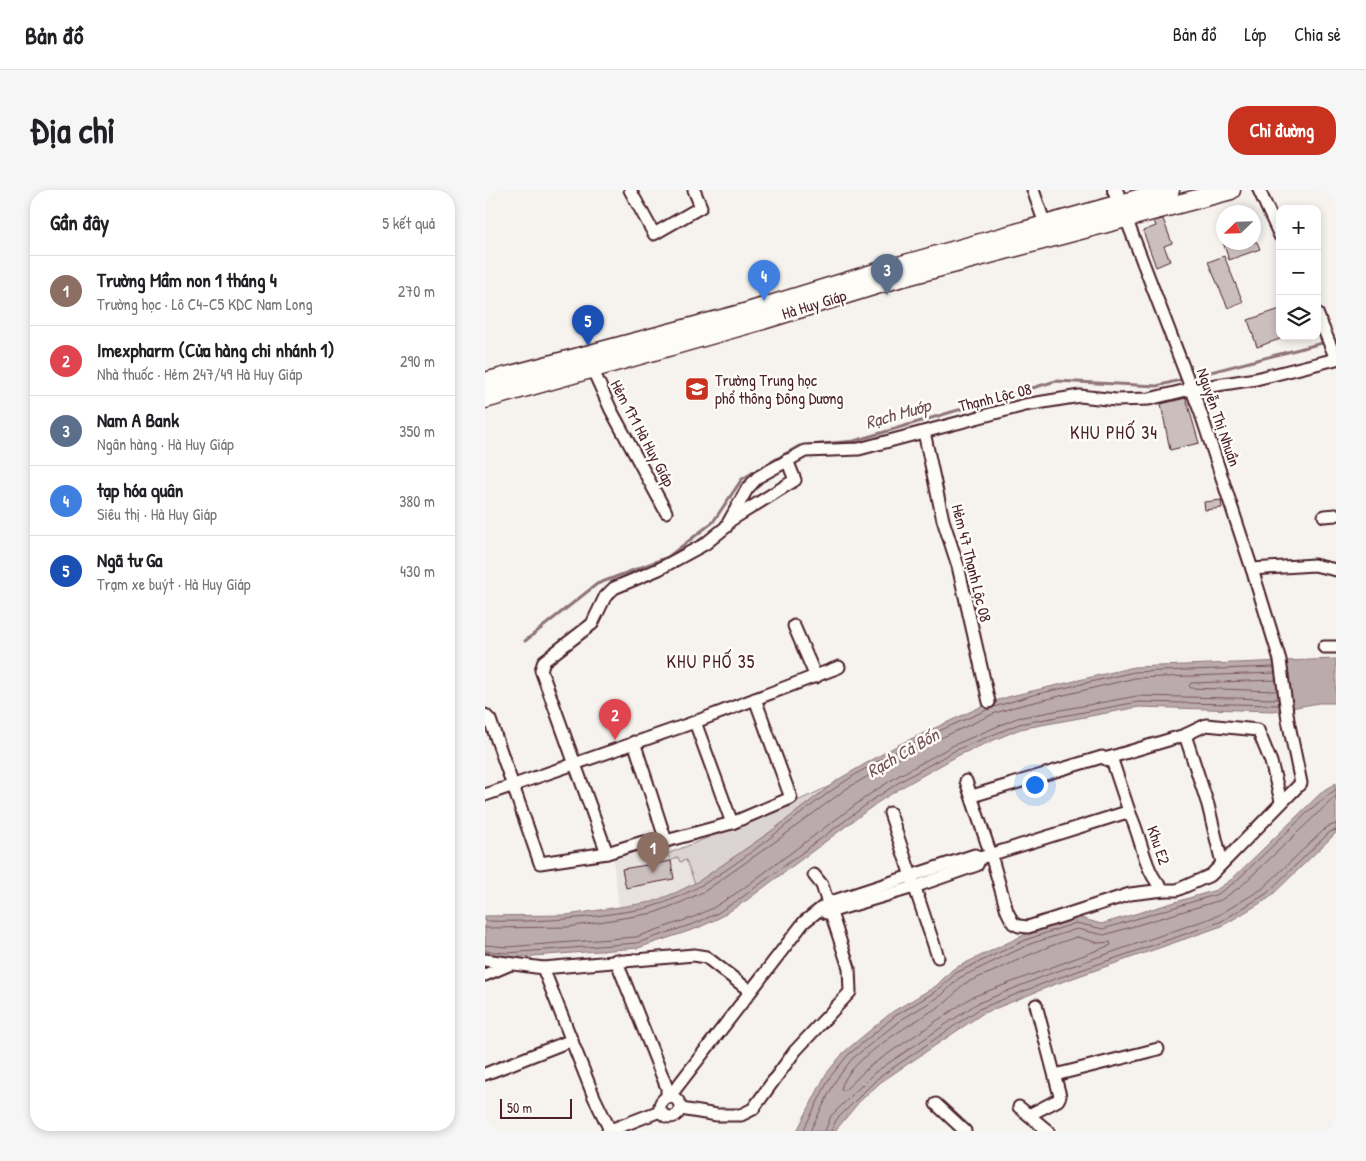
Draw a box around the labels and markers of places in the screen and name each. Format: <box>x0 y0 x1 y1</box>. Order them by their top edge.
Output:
pin: 3 <box>871 254 903 295</box>
pin: 4 <box>748 260 780 301</box>
pin: 5 <box>572 305 604 346</box>
place label: Trường Trung học phổ thông Đông Dương <box>715 369 843 409</box>
school or university icon: Trường Trung học phổ thông Đông Dương <box>684 376 710 402</box>
pin: 2 <box>599 699 631 740</box>
pin: 1 <box>637 832 669 873</box>

